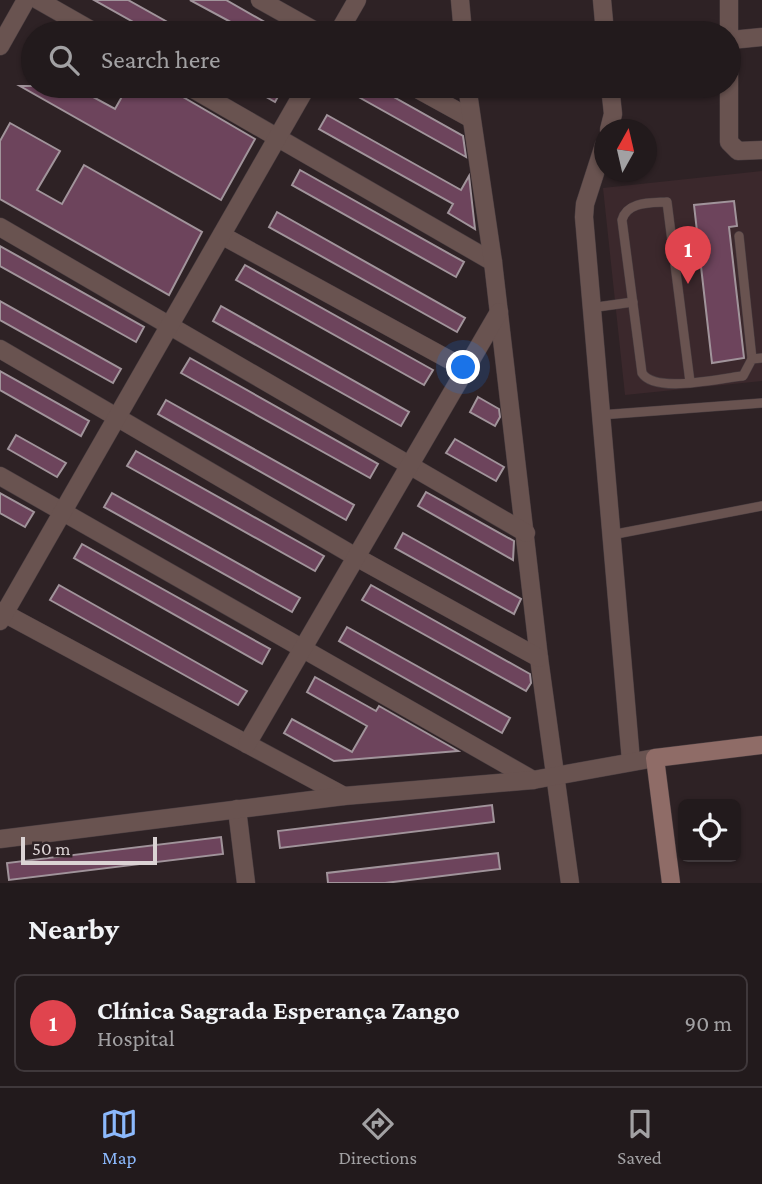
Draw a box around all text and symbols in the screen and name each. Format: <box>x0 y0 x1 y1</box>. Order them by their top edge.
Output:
search box <box>21 21 741 98</box>
icon: search <box>45 41 83 79</box>
text: Search here <box>101 45 220 74</box>
north arrow <box>594 119 657 182</box>
pin: 1 <box>665 226 711 284</box>
your location <box>446 350 480 384</box>
map controls <box>678 799 741 862</box>
button: locate <box>678 799 741 862</box>
scale bar <box>21 834 158 866</box>
text: 50 m <box>32 838 71 859</box>
text: Nearby <box>28 912 119 945</box>
text: Clínica Sagrada Esperança Zango <box>97 996 460 1025</box>
text: 1 <box>49 1010 57 1036</box>
text: 90 m <box>685 1010 732 1036</box>
text: Hospital <box>97 1025 175 1051</box>
tab: Map <box>100 1105 138 1168</box>
tab: Directions <box>338 1105 417 1168</box>
tab: Saved <box>617 1105 662 1168</box>

